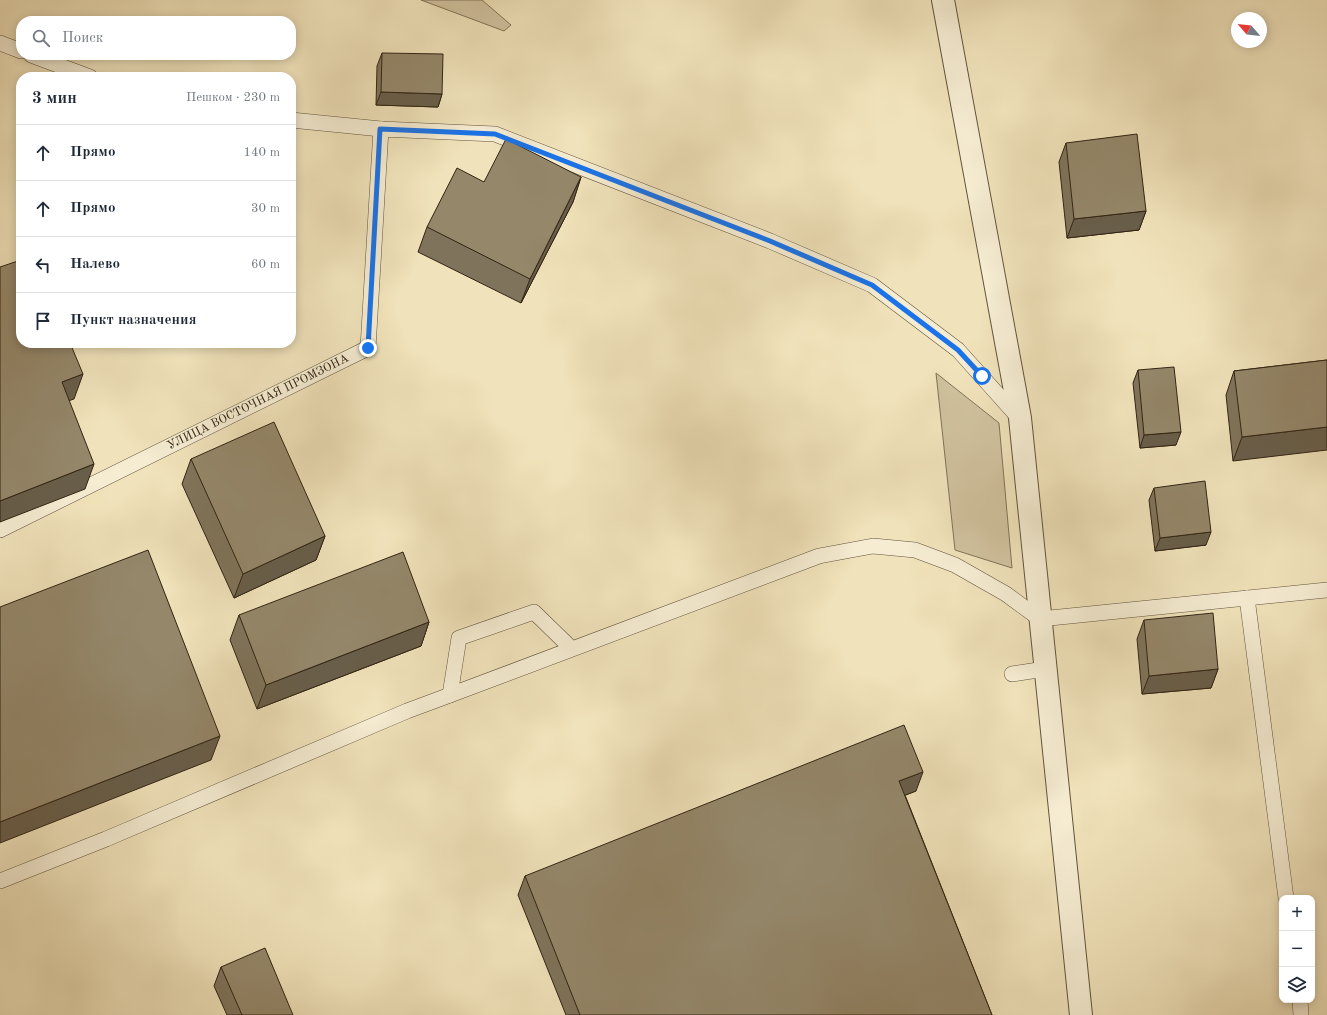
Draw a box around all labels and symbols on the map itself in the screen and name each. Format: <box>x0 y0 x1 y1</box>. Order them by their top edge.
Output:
north arrow <box>1231 12 1267 48</box>
route end <box>359 339 377 357</box>
street label: УЛИЦА ВОСТОЧНАЯ ПРОМЗОНА <box>165 352 351 452</box>
route start <box>973 367 991 385</box>

